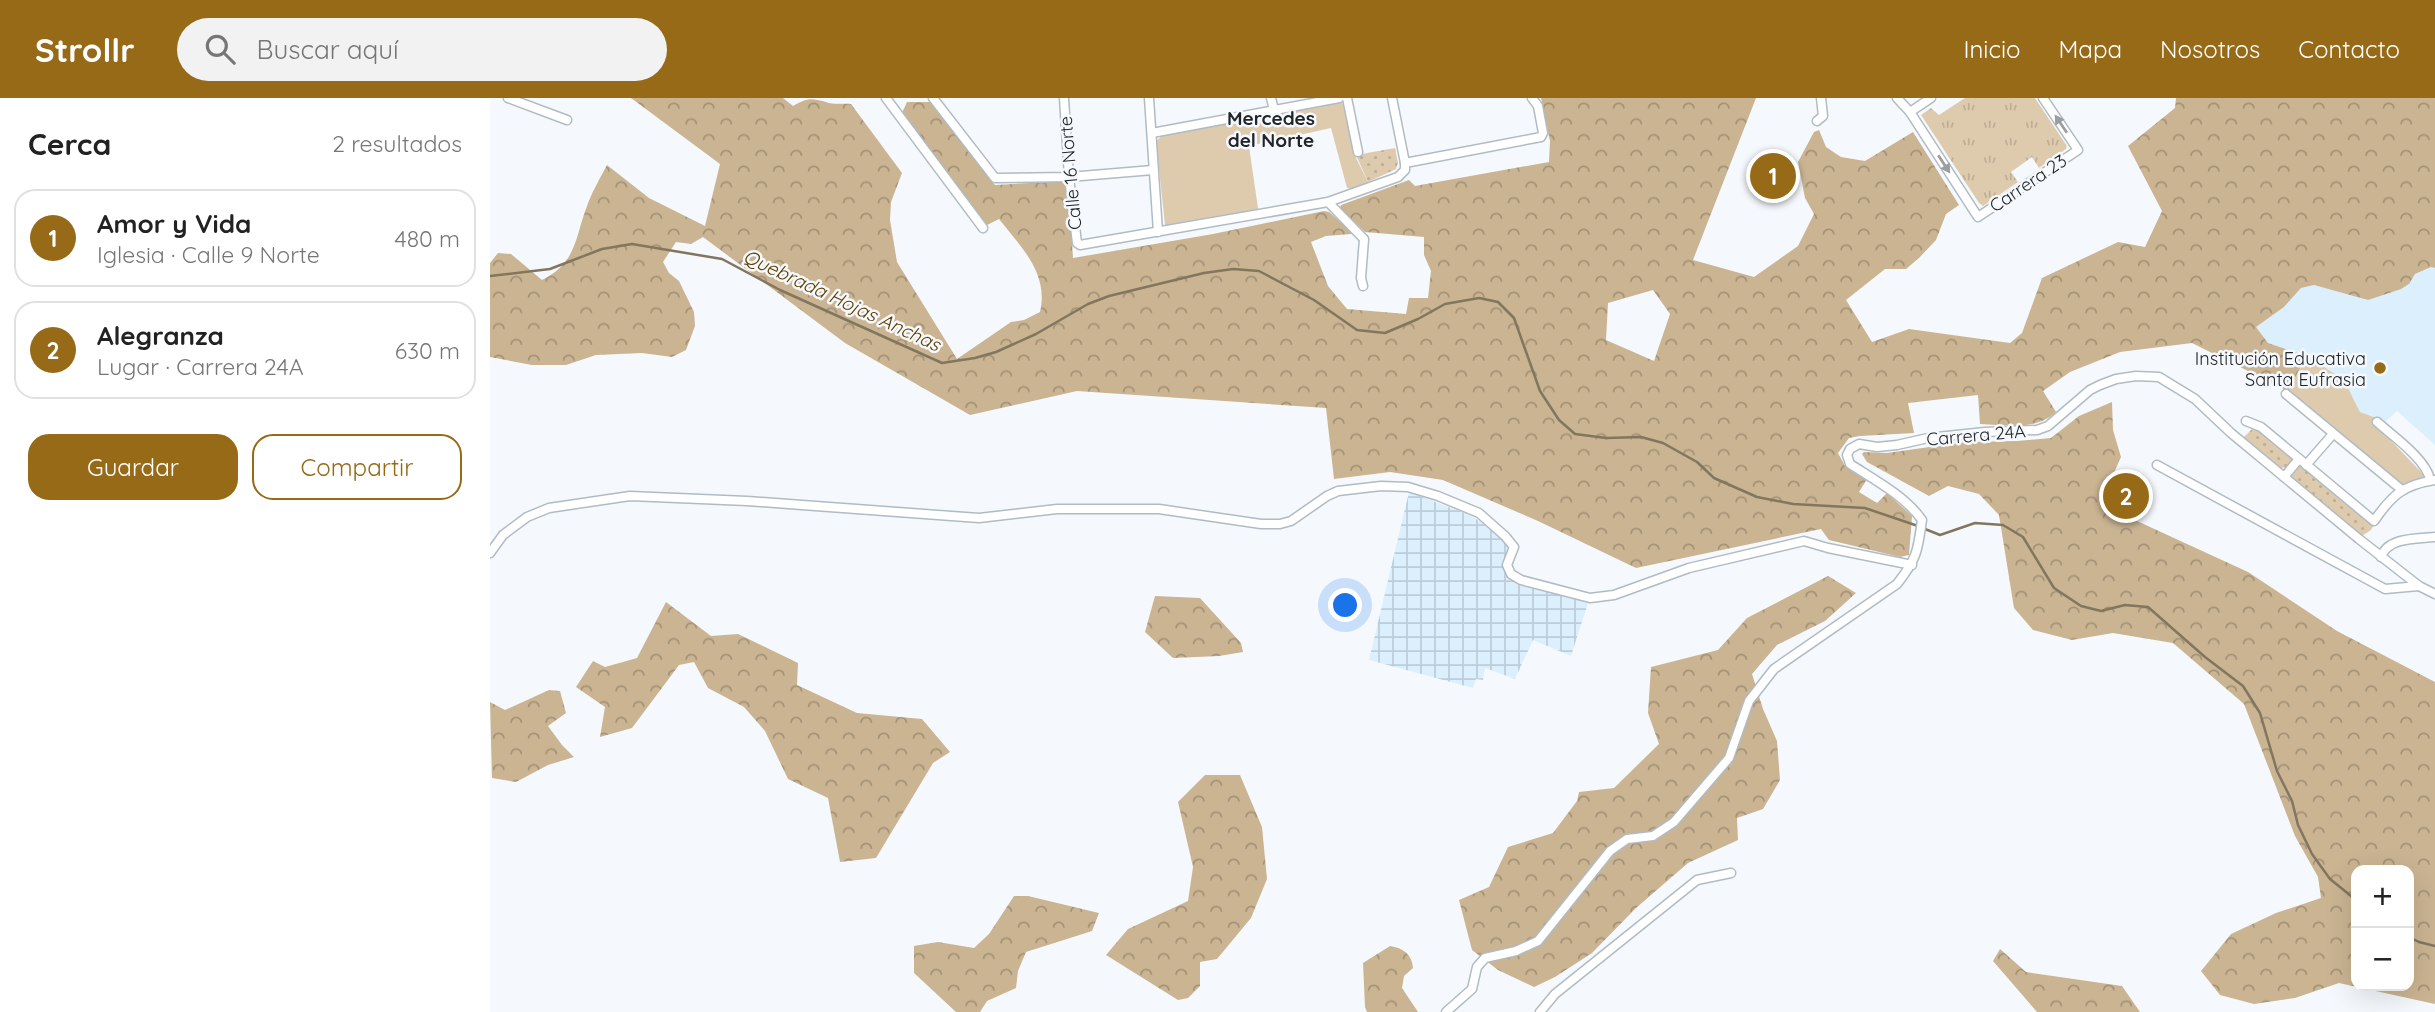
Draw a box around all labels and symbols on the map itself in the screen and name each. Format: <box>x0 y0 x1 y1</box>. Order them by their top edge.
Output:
district label: Mercedes del Norte <box>1227 106 1315 152</box>
street label: Calle 16 Norte <box>1054 115 1086 231</box>
one-way arrow <box>2054 115 2068 133</box>
street label: Carrera 23 <box>1985 149 2071 217</box>
pin: 1 <box>1750 150 1796 202</box>
one-way arrow <box>1937 155 1950 174</box>
water label: Quebrada Hojas Anchas <box>740 244 945 357</box>
place label: Institución Educativa Santa Eufrasia <box>2195 347 2366 391</box>
marker: Institución Educativa Santa Eufrasia <box>2372 360 2388 376</box>
street label: Carrera 24A <box>1925 419 2027 451</box>
pin: 2 <box>2103 470 2149 522</box>
your location <box>1328 588 1362 622</box>

